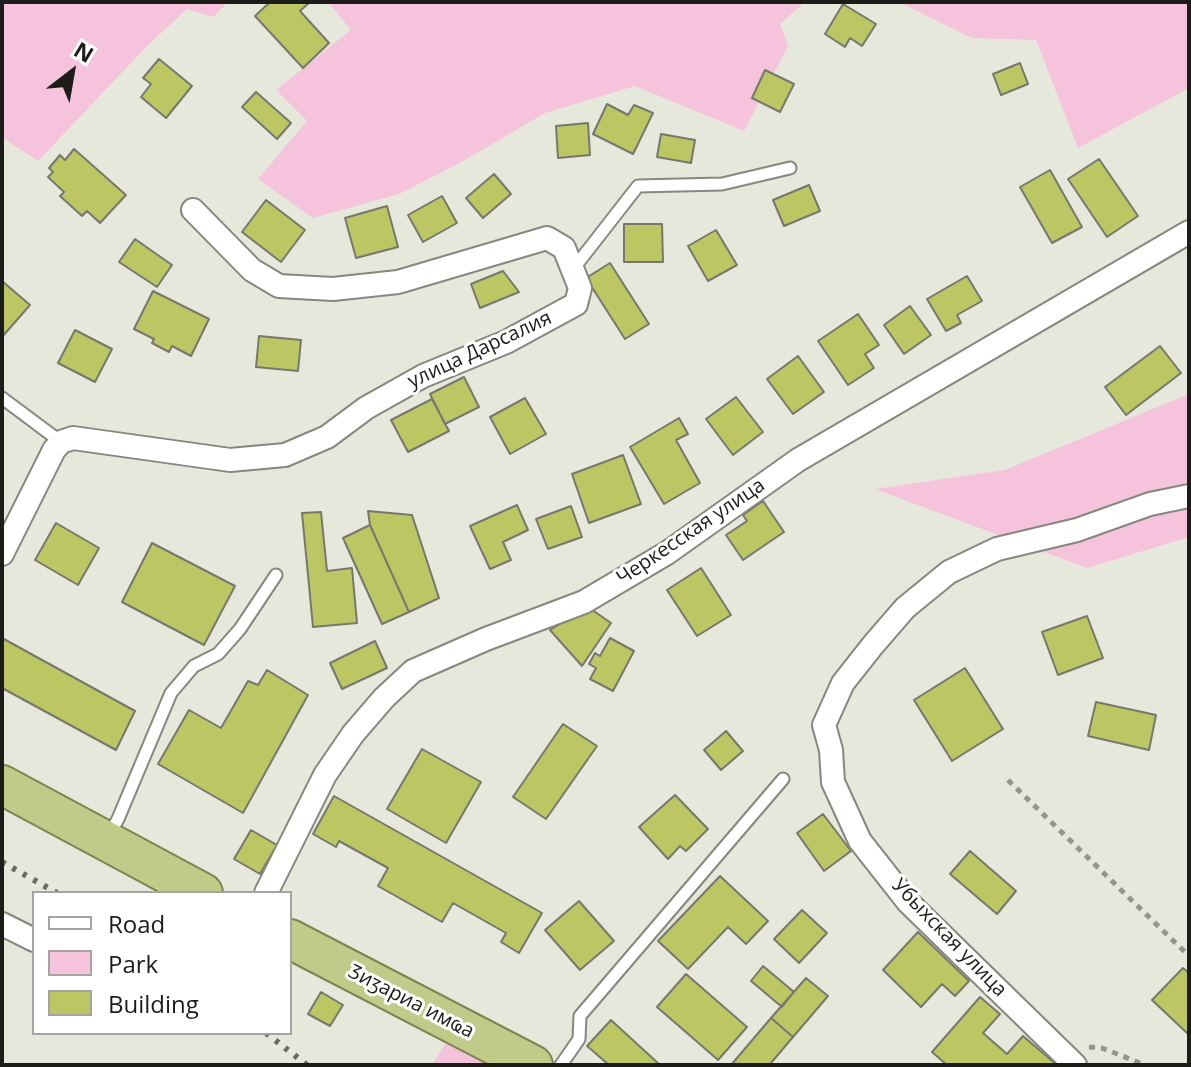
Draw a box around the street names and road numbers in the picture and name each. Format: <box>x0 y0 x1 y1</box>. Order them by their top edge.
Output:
street label: улица Дарсалия <box>404 306 556 394</box>
street label: Черкесская улица <box>612 474 770 590</box>
street label: Убыхская улица <box>886 874 1012 1002</box>
street label: Ӡиӡариа имҩа <box>344 960 478 1044</box>

